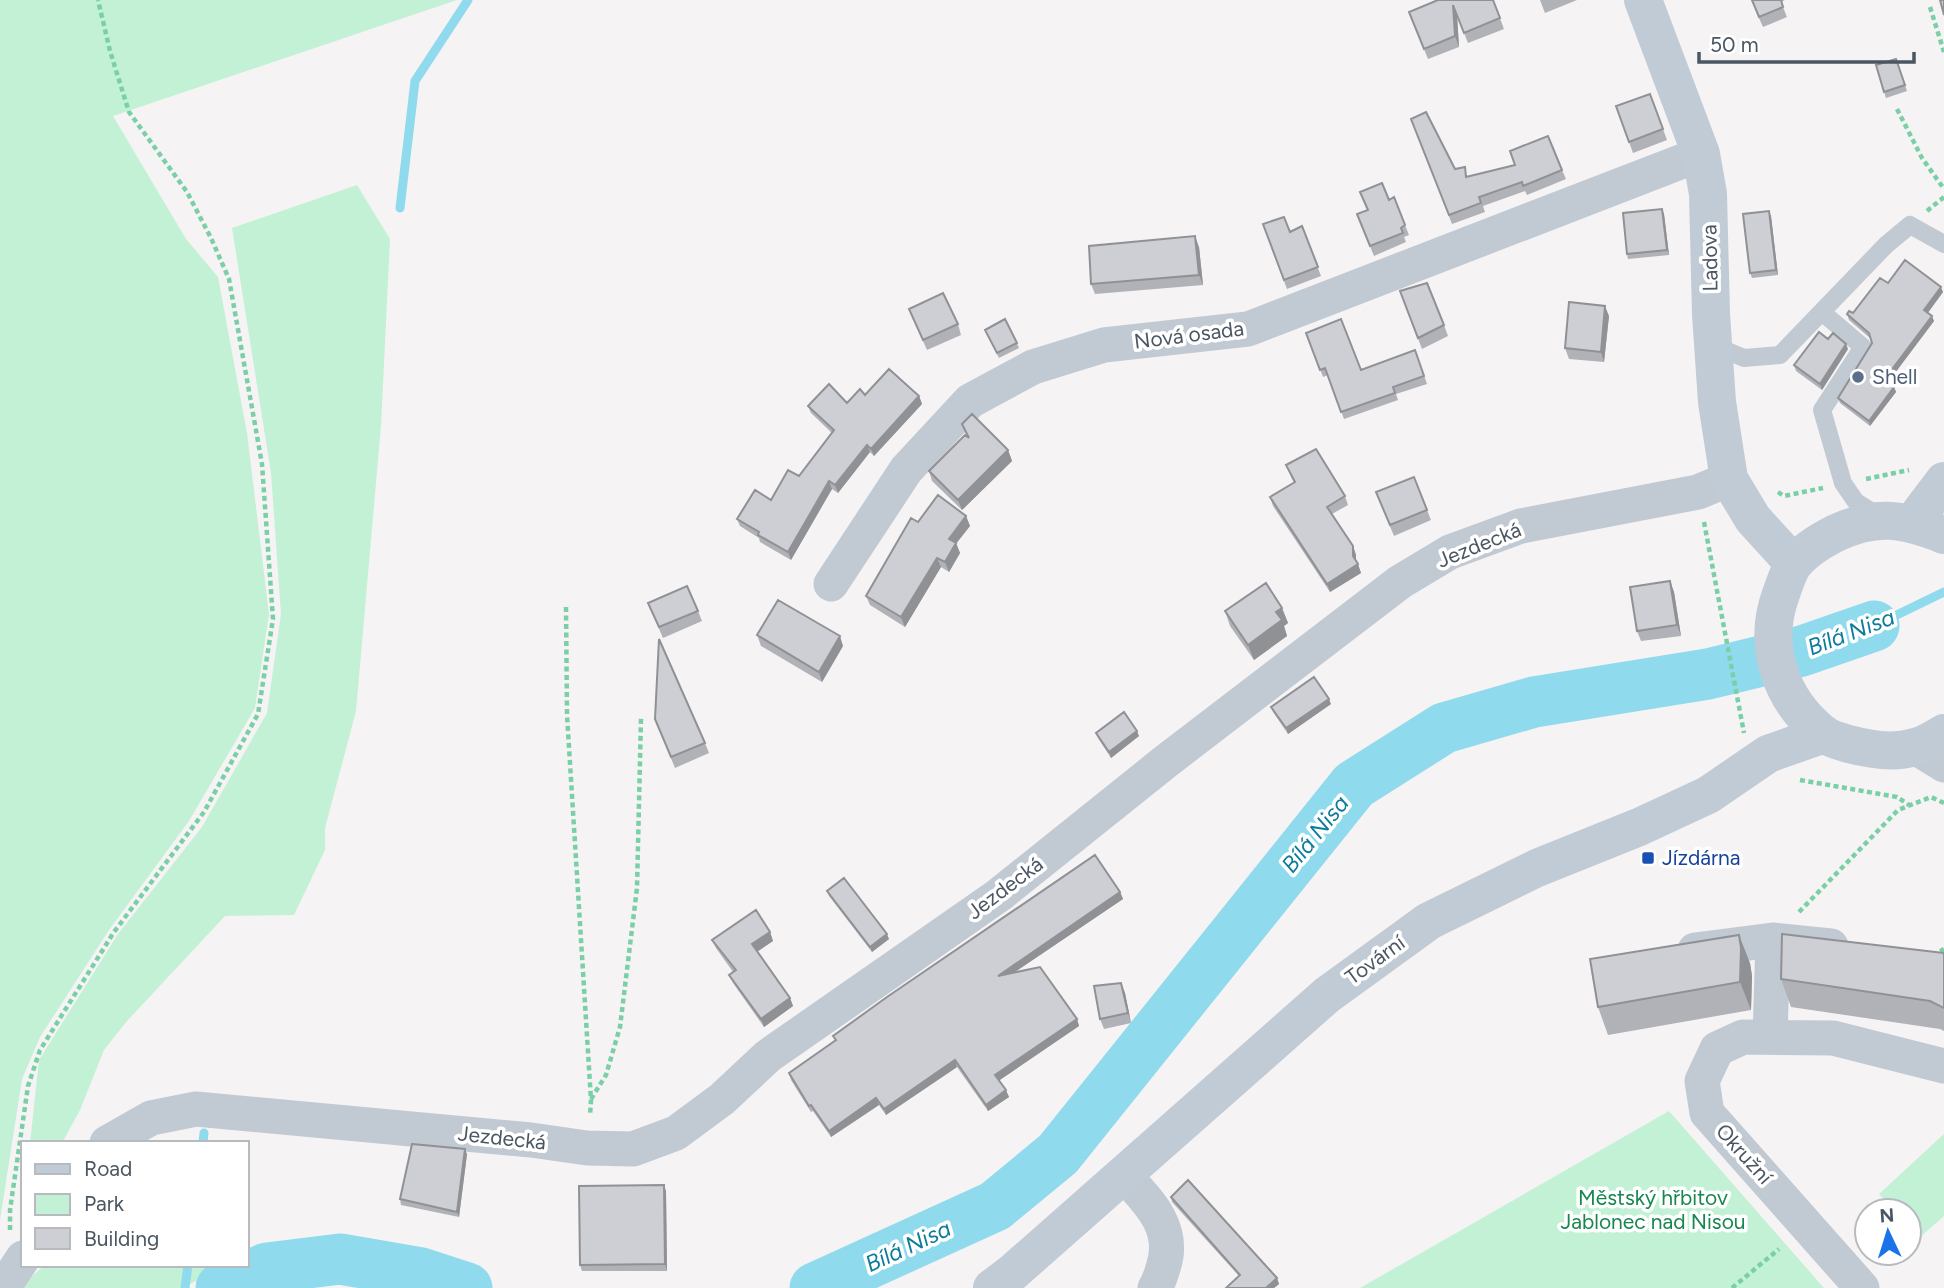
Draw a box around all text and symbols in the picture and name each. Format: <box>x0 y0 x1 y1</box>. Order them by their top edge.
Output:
scale bar <box>1699 21 1914 65</box>
text: 50 m <box>1710 32 1759 57</box>
street label: Ladova <box>1696 224 1723 292</box>
street label: Nová osada <box>1133 315 1245 354</box>
place label: Shell <box>1872 364 1917 389</box>
marker: Shell <box>1850 369 1866 385</box>
street label: Jezdecká <box>1433 516 1524 573</box>
water label: Bílá Nisa <box>1803 603 1899 661</box>
water label: Bílá Nisa <box>1275 790 1355 878</box>
place label: Jízdárna <box>1662 845 1741 870</box>
marker: Jízdárna <box>1640 850 1656 866</box>
street label: Jezdecká <box>962 851 1048 924</box>
street label: Tovární <box>1340 929 1410 989</box>
street label: Okružní <box>1711 1118 1779 1190</box>
street label: Jezdecká <box>457 1120 547 1155</box>
legend <box>21 1141 248 1267</box>
text: Road <box>84 1156 132 1181</box>
park label: Městský hřbitov Jablonec nad Nisou <box>1560 1185 1746 1234</box>
text: Park <box>84 1191 125 1216</box>
north arrow <box>1853 1197 1923 1267</box>
text: N <box>1879 1204 1895 1228</box>
water label: Bílá Nisa <box>861 1214 955 1278</box>
text: Building <box>84 1226 159 1251</box>

